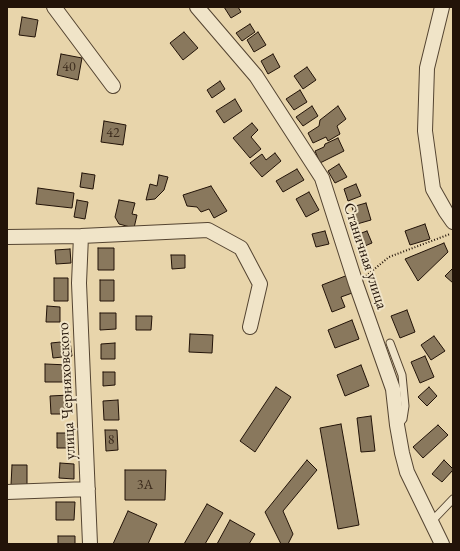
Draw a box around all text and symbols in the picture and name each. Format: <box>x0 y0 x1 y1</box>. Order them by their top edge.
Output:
house number: 40 <box>62 59 76 75</box>
house number: 42 <box>106 125 120 141</box>
street label: Станичная улица <box>339 200 391 312</box>
street label: улица Черняховского <box>54 322 80 460</box>
house number: 8 <box>108 432 114 448</box>
house number: 3А <box>137 477 153 493</box>

